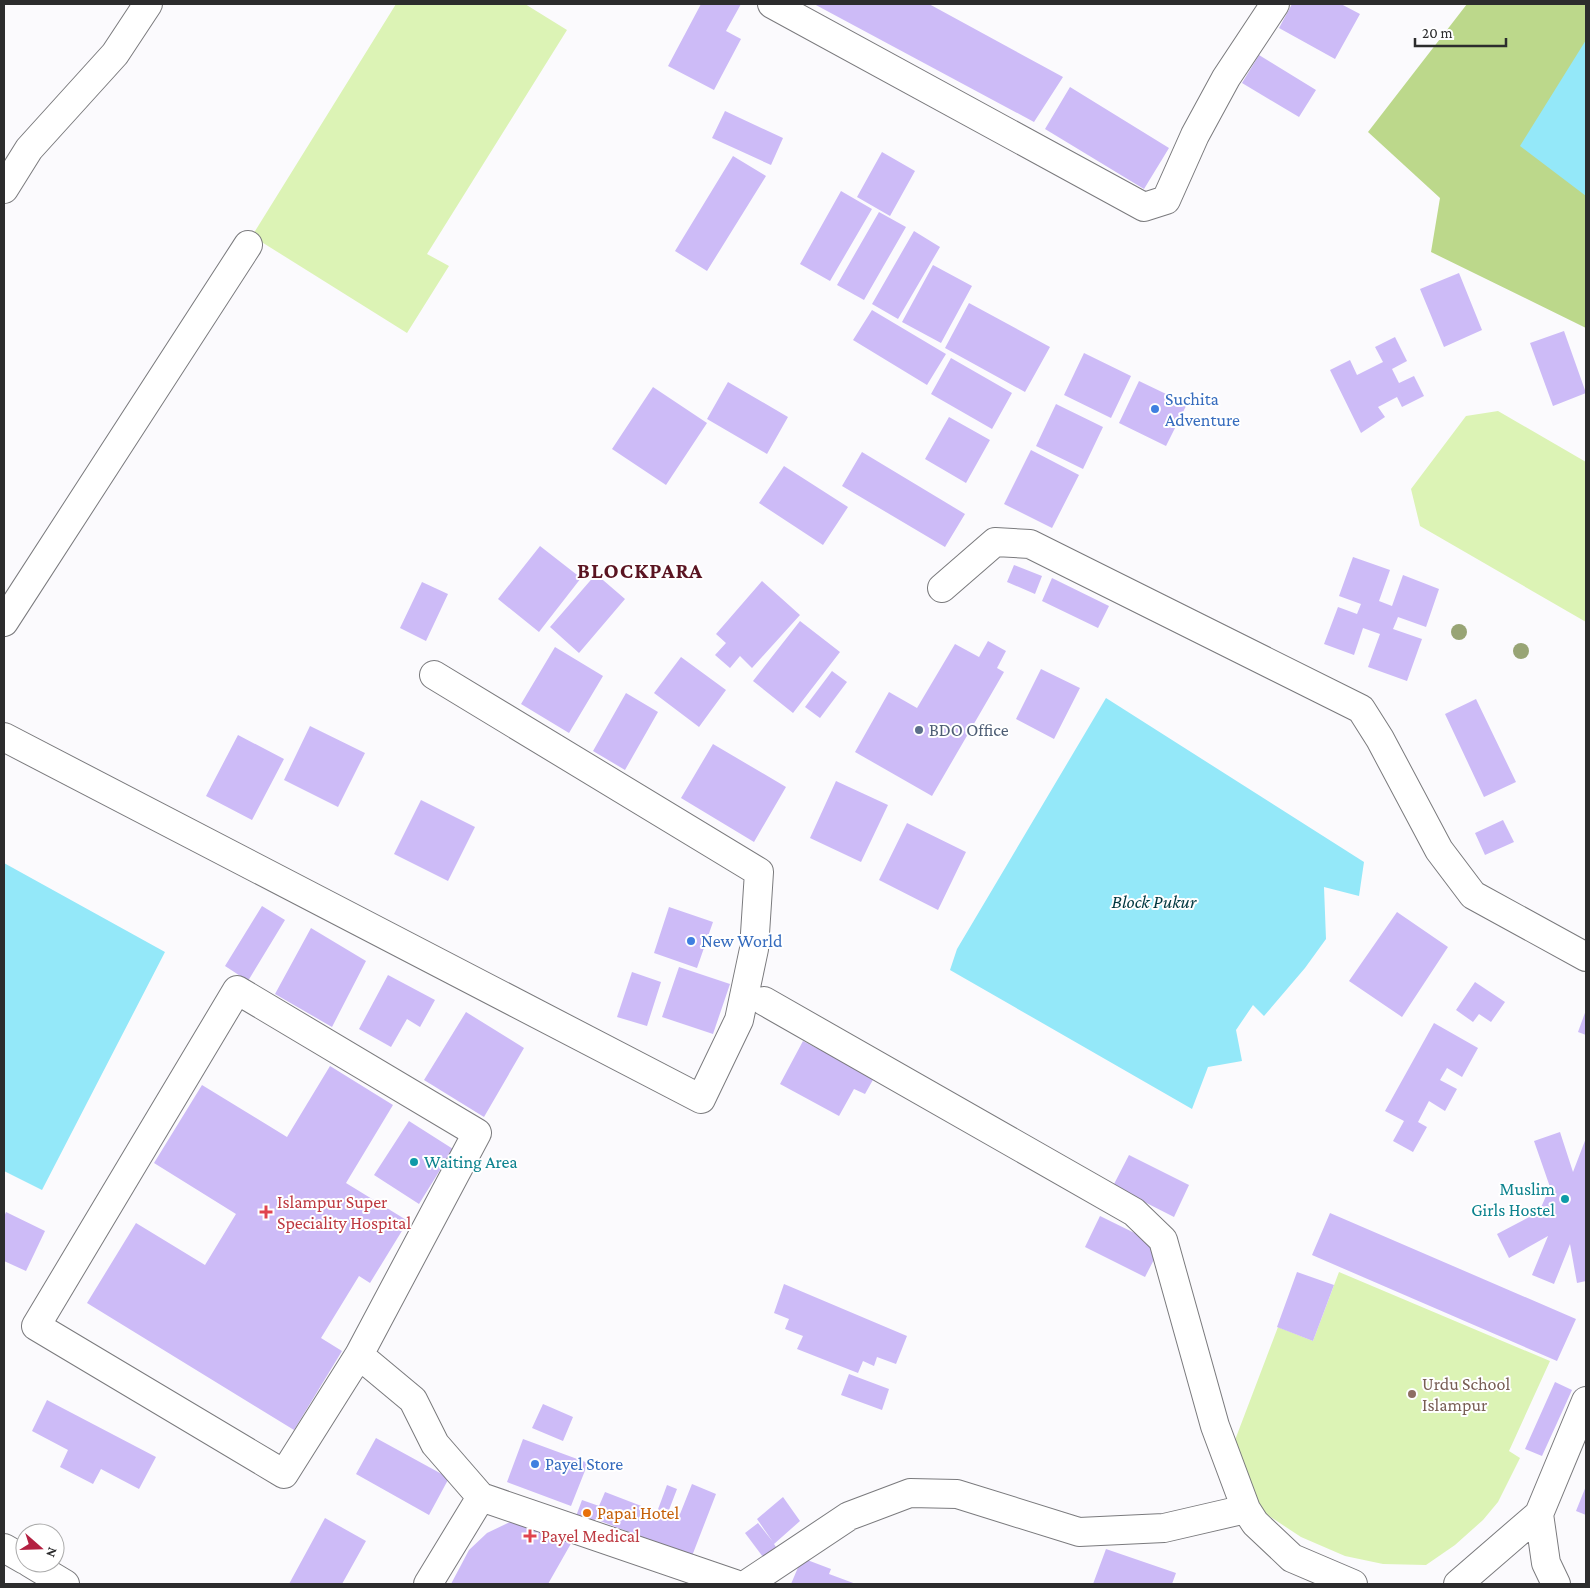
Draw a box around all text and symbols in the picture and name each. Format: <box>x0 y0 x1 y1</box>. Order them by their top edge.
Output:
scale bar <box>1415 15 1506 47</box>
text: 20 m <box>1422 25 1453 41</box>
place label: Suchita Adventure <box>1165 389 1240 430</box>
marker: Suchita Adventure <box>1149 403 1161 415</box>
district label: BLOCKPARA <box>577 558 703 583</box>
place label: BDO Office <box>929 720 1009 740</box>
marker: BDO Office <box>913 724 925 736</box>
water label: Block Pukur <box>1112 891 1198 912</box>
place label: New World <box>701 931 783 951</box>
marker: New World <box>685 935 697 947</box>
place label: Waiting Area <box>424 1152 518 1172</box>
marker: Waiting Area <box>408 1156 420 1168</box>
place label: Muslim Girls Hostel <box>1471 1179 1556 1220</box>
place label: Islampur Super Speciality Hospital <box>277 1192 411 1233</box>
marker: Muslim Girls Hostel <box>1559 1193 1571 1205</box>
marker: Islampur Super Speciality Hospital <box>259 1205 273 1219</box>
place label: Urdu School Islampur <box>1422 1374 1510 1415</box>
marker: Urdu School Islampur <box>1406 1388 1418 1400</box>
place label: Payel Store <box>545 1454 623 1474</box>
marker: Payel Store <box>529 1458 541 1470</box>
place label: Papai Hotel <box>597 1503 679 1523</box>
marker: Papai Hotel <box>581 1507 593 1519</box>
north arrow <box>15 1523 65 1573</box>
place label: Payel Medical <box>541 1526 640 1546</box>
marker: Payel Medical <box>523 1529 537 1543</box>
text: N <box>43 1545 61 1560</box>

